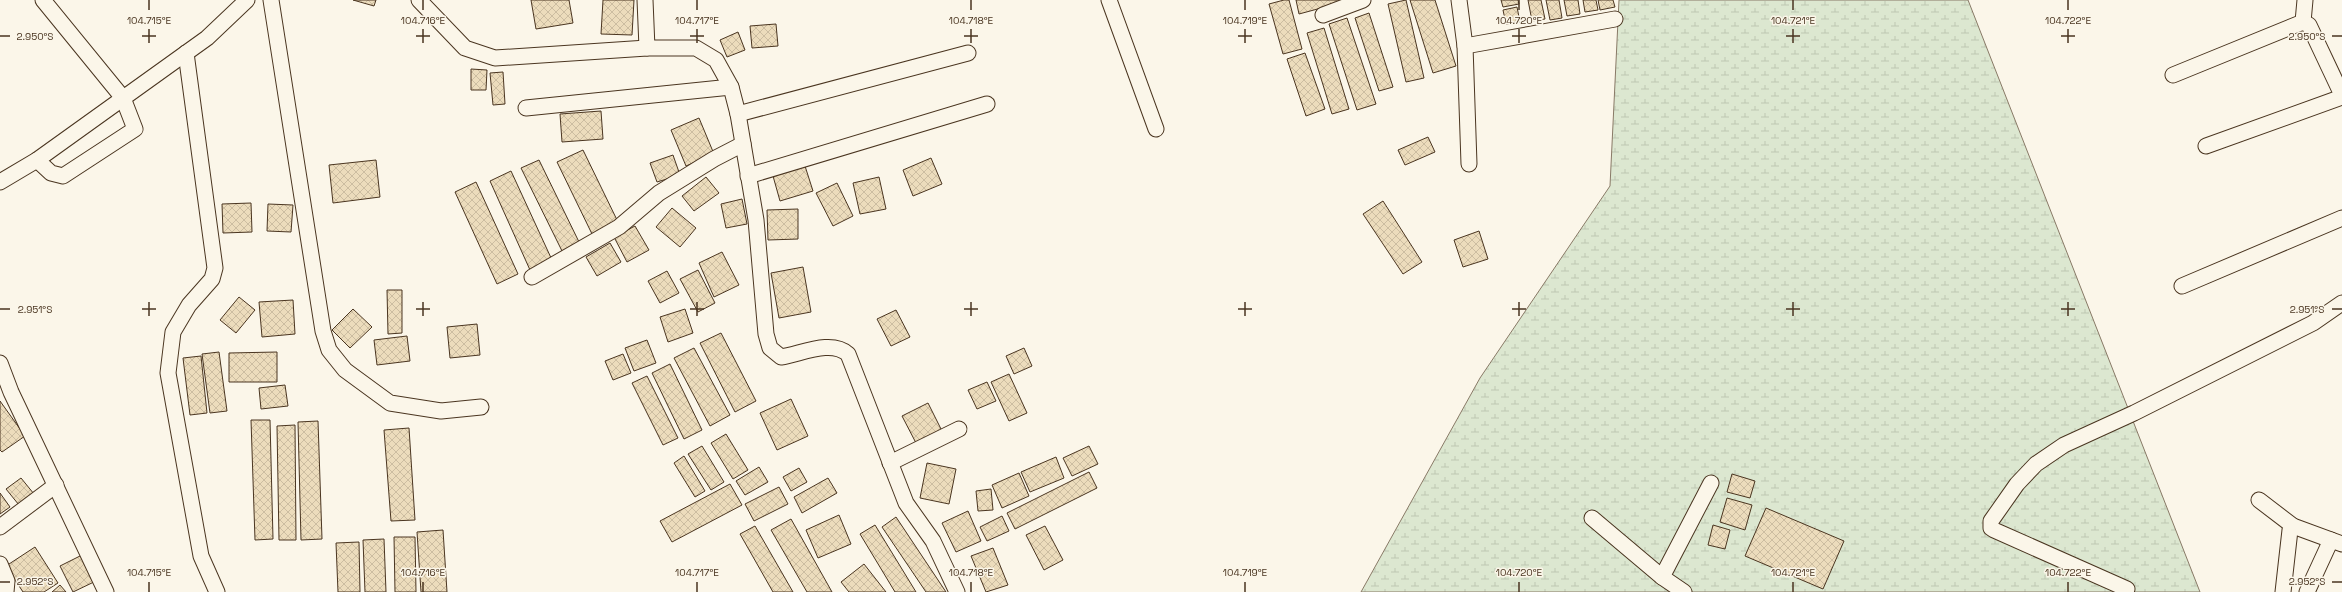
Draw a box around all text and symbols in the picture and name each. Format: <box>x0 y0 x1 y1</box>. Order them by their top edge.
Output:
text: 104.715°E <box>127 14 171 27</box>
text: 104.716°E <box>401 14 446 27</box>
text: 104.717°E <box>675 14 719 27</box>
text: 104.718°E <box>949 14 994 27</box>
text: 104.719°E <box>1223 14 1268 27</box>
text: 104.720°E <box>1496 14 1543 27</box>
text: 104.721°E <box>1771 14 1815 27</box>
text: 104.722°E <box>2045 14 2091 27</box>
text: 2.950°S <box>16 30 54 43</box>
text: 2.950°S <box>2288 30 2326 43</box>
text: 2.951°S <box>18 303 52 316</box>
text: 2.951°S <box>2290 303 2324 316</box>
text: 104.715°E <box>127 566 171 579</box>
text: 104.716°E <box>401 566 446 579</box>
text: 104.717°E <box>675 566 719 579</box>
text: 104.718°E <box>949 566 994 579</box>
text: 104.719°E <box>1223 566 1268 579</box>
text: 104.720°E <box>1496 566 1543 579</box>
text: 104.721°E <box>1771 566 1815 579</box>
text: 104.722°E <box>2045 566 2091 579</box>
text: 2.952°S <box>17 575 53 588</box>
text: 2.952°S <box>2289 575 2325 588</box>

